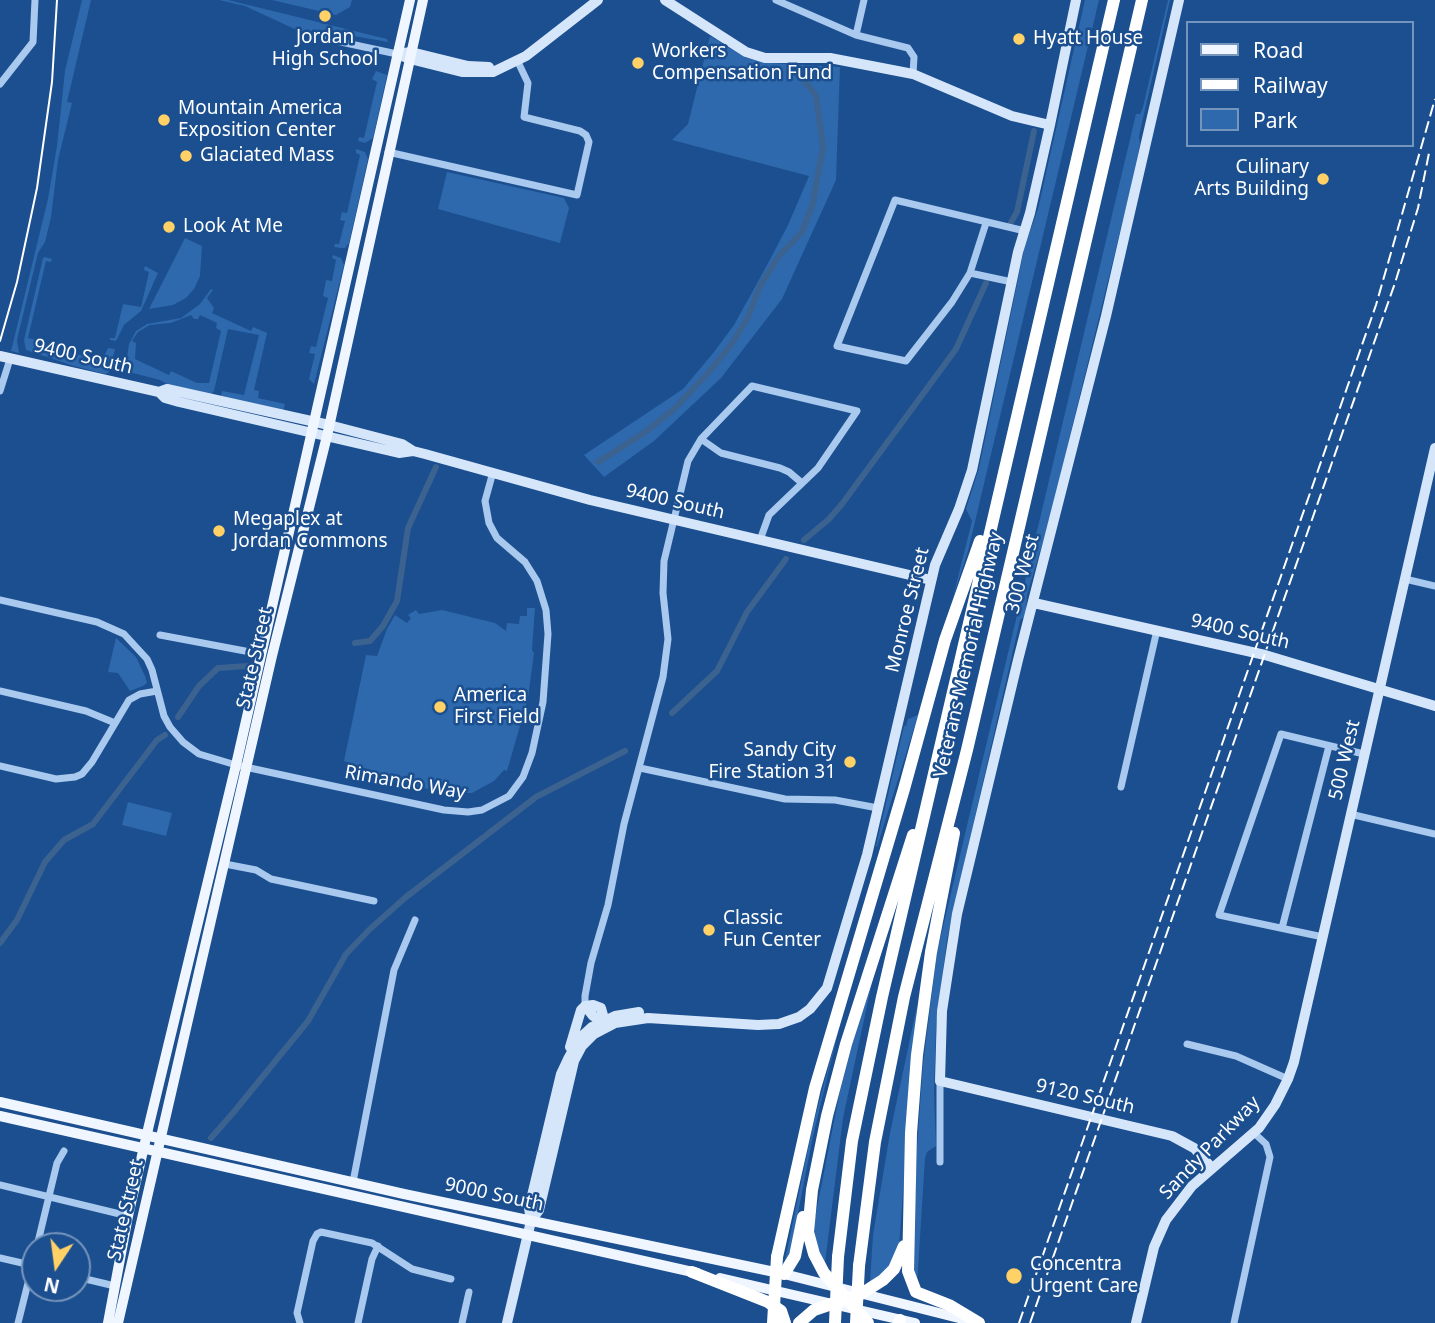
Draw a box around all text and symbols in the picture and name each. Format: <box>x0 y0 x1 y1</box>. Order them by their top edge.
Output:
marker: Jordan High School <box>317 8 333 24</box>
legend <box>1186 21 1414 147</box>
place label: Jordan High School <box>272 27 378 71</box>
place label: Hyatt House <box>1033 28 1143 50</box>
marker: Hyatt House <box>1011 31 1027 47</box>
text: Road <box>1253 36 1303 64</box>
place label: Workers Compensation Fund <box>652 41 832 85</box>
marker: Workers Compensation Fund <box>630 55 646 71</box>
text: Railway <box>1253 71 1328 99</box>
place label: Mountain America Exposition Center <box>178 98 342 142</box>
text: Park <box>1253 106 1297 134</box>
marker: Mountain America Exposition Center <box>156 112 172 128</box>
place label: Glaciated Mass <box>200 145 334 167</box>
marker: Glaciated Mass <box>178 148 194 164</box>
place label: Culinary Arts Building <box>1194 157 1309 201</box>
marker: Culinary Arts Building <box>1315 171 1331 187</box>
place label: Look At Me <box>183 216 283 238</box>
marker: Look At Me <box>161 219 177 235</box>
street label: 9400 South <box>31 335 135 379</box>
street label: 9400 South <box>623 480 727 524</box>
place label: Megaplex at Jordan Commons <box>233 509 388 553</box>
marker: Megaplex at Jordan Commons <box>211 523 227 539</box>
street label: Veterans Memorial Highway <box>930 530 1008 780</box>
street label: 300 West <box>1001 532 1045 616</box>
street label: Monroe Street <box>881 545 935 675</box>
street label: State Street <box>232 605 278 711</box>
street label: 9400 South <box>1188 610 1292 654</box>
place label: America First Field <box>454 685 540 729</box>
marker: America First Field <box>432 699 448 715</box>
street label: 500 West <box>1325 718 1365 802</box>
place label: Sandy City Fire Station 31 <box>708 740 836 784</box>
marker: Sandy City Fire Station 31 <box>842 754 858 770</box>
street label: Rimando Way <box>343 761 467 805</box>
place label: Classic Fun Center <box>723 908 821 952</box>
marker: Classic Fun Center <box>701 922 717 938</box>
street label: 9120 South <box>1033 1075 1137 1119</box>
street label: Sandy Parkway <box>1155 1092 1265 1204</box>
street label: State Street <box>103 1157 149 1263</box>
street label: 9000 South <box>442 1173 546 1217</box>
north arrow <box>21 1232 91 1302</box>
place label: Concentra Urgent Care <box>1030 1254 1138 1298</box>
marker: Concentra Urgent Care <box>1004 1266 1024 1286</box>
text: N <box>41 1271 62 1300</box>

